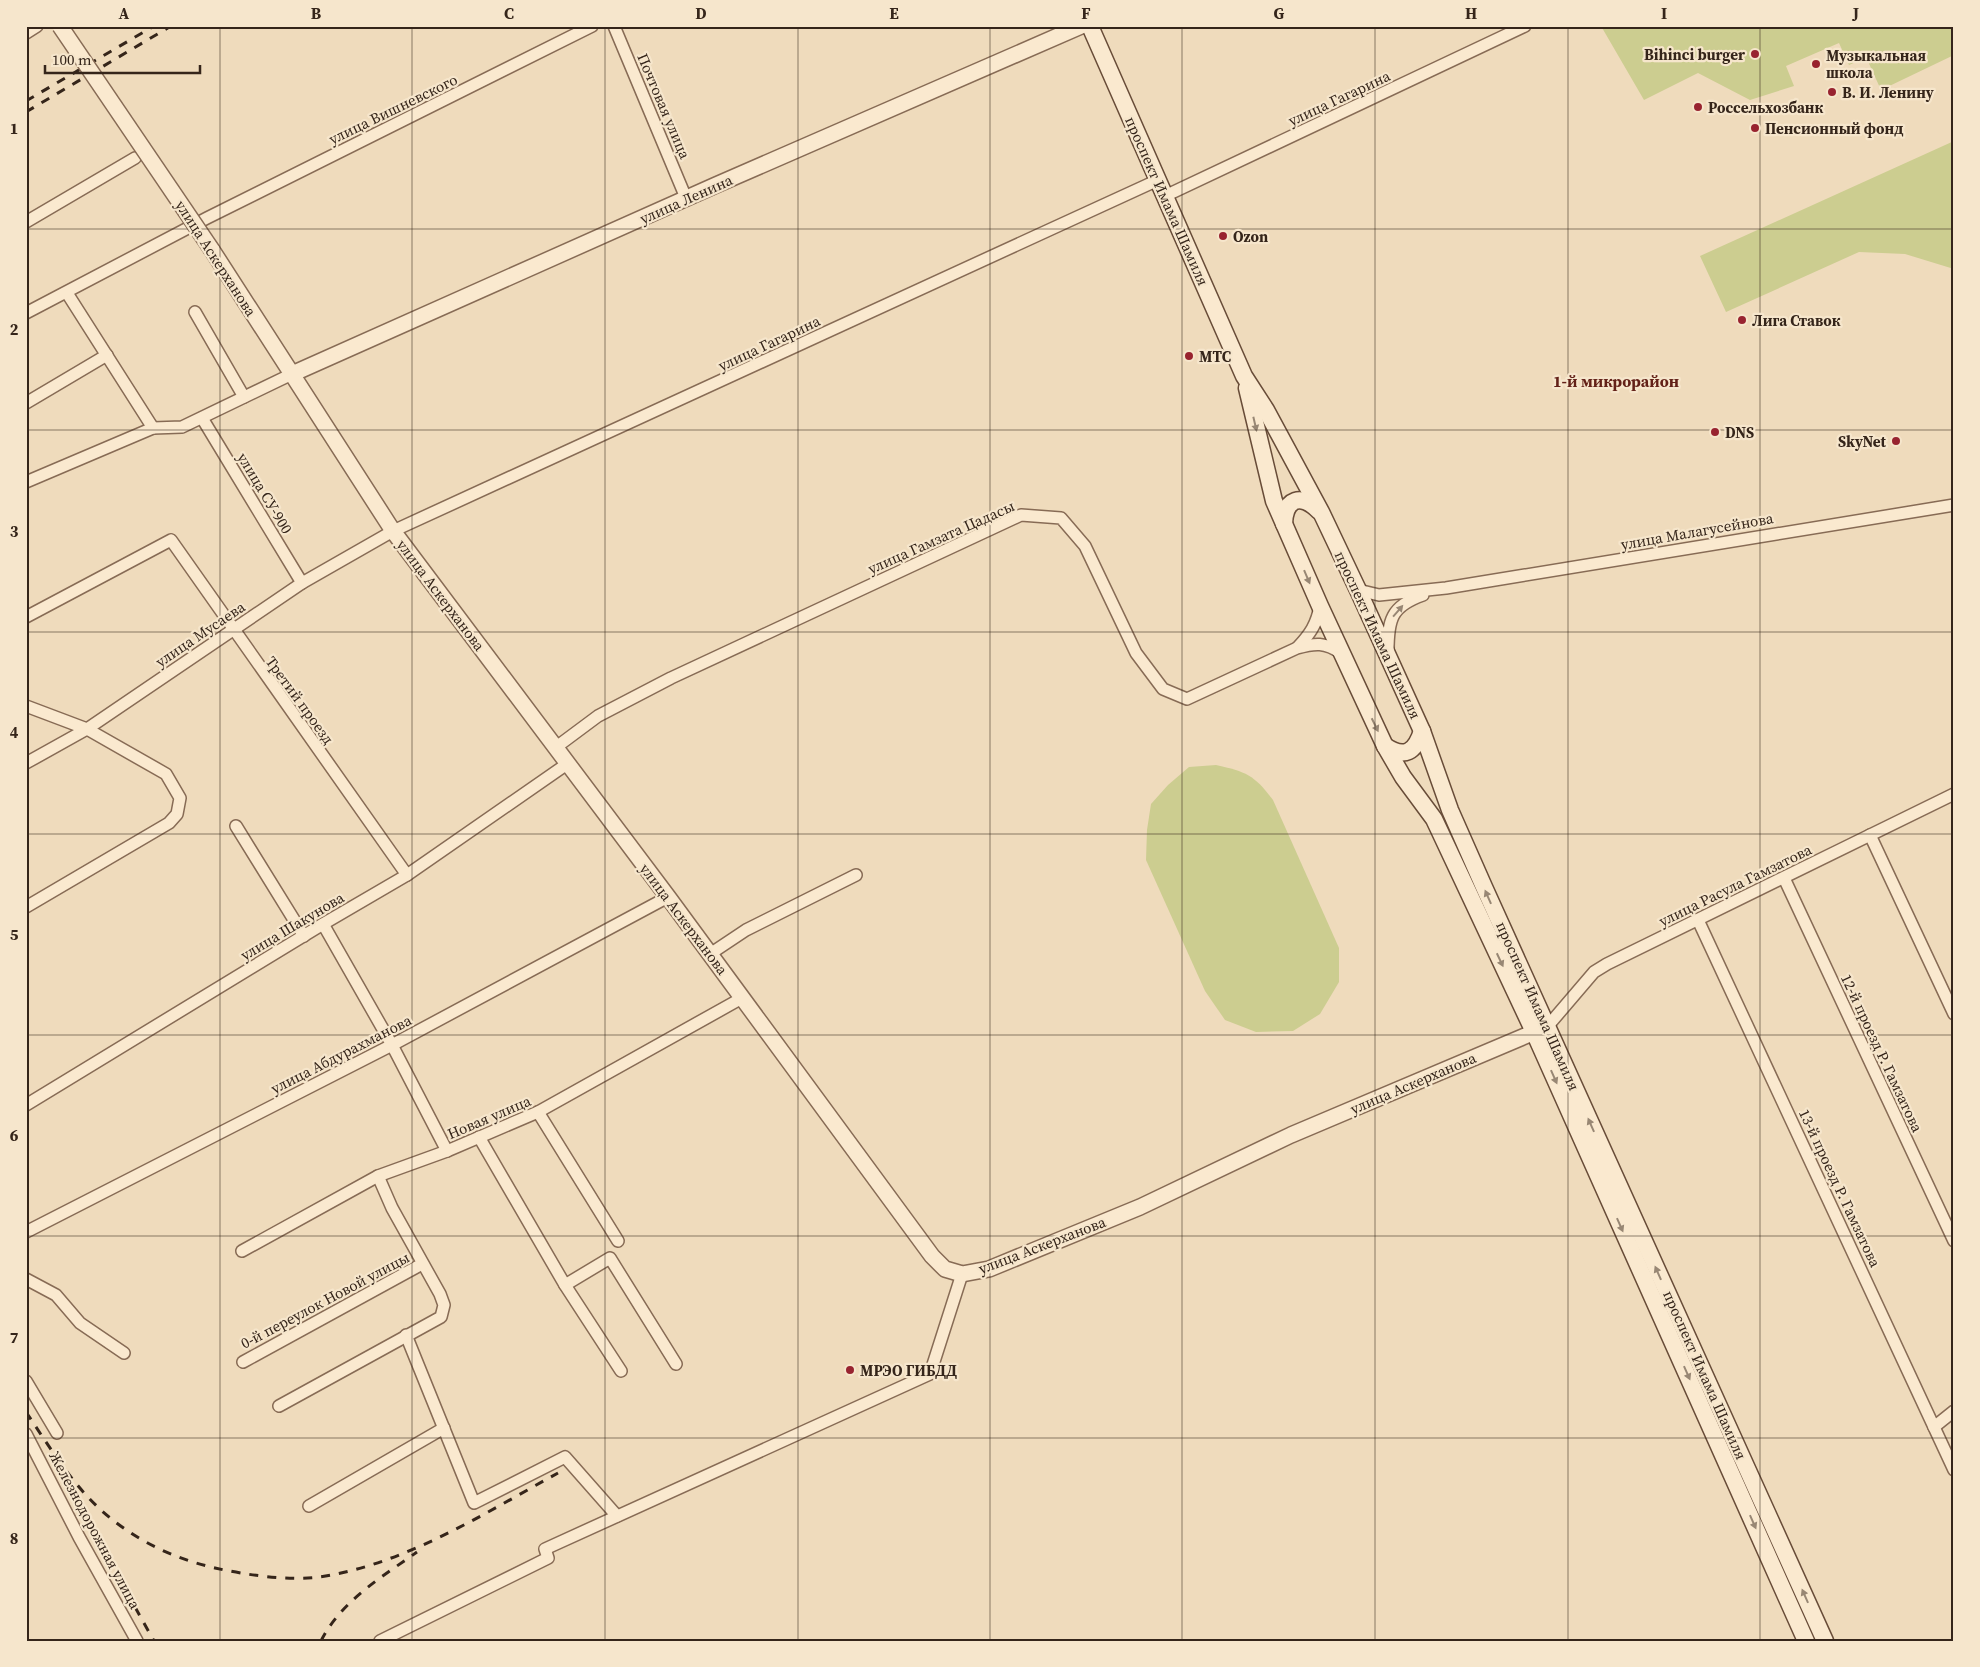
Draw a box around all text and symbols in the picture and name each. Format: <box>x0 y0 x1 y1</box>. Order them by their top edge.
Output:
text: A <box>119 2 130 24</box>
text: B <box>311 2 322 24</box>
text: C <box>504 2 514 24</box>
text: D <box>695 2 707 24</box>
text: E <box>889 2 899 24</box>
text: F <box>1081 2 1091 24</box>
text: G <box>1274 2 1285 24</box>
text: H <box>1465 2 1477 24</box>
text: I <box>1661 2 1667 24</box>
text: J <box>1852 2 1859 24</box>
scale bar <box>45 42 200 74</box>
place label: Bihinci burger <box>1644 44 1745 65</box>
place label: Музыкальная школа <box>1826 45 1926 83</box>
marker: Bihinci burger <box>1749 48 1761 60</box>
text: 100 m <box>52 49 92 70</box>
street label: Почтовая улица <box>632 50 696 162</box>
marker: Музыкальная школа <box>1810 58 1822 70</box>
street label: улица Гагарина <box>1284 65 1394 131</box>
street label: улица Вишневского <box>325 69 461 149</box>
place label: В. И. Ленину <box>1842 82 1934 103</box>
marker: В. И. Ленину <box>1826 86 1838 98</box>
place label: Россельхозбанк <box>1708 97 1824 118</box>
marker: Россельхозбанк <box>1692 101 1704 113</box>
street label: проспект Имама Шамиля <box>1120 113 1214 289</box>
text: 1 <box>10 117 18 139</box>
place label: Пенсионный фонд <box>1765 118 1904 139</box>
marker: Пенсионный фонд <box>1749 122 1761 134</box>
street label: улица Ленина <box>636 169 736 229</box>
street label: улица Аскерханова <box>170 196 262 321</box>
place label: Ozon <box>1233 226 1268 247</box>
marker: Ozon <box>1217 230 1229 242</box>
street label: улица Гагарина <box>714 310 824 376</box>
place label: Лига Ставок <box>1752 310 1841 331</box>
marker: Лига Ставок <box>1736 314 1748 326</box>
text: 2 <box>10 318 19 340</box>
place label: МТС <box>1199 346 1231 367</box>
marker: МТС <box>1183 350 1195 362</box>
district label: 1-й микрорайон <box>1553 370 1679 392</box>
one-way arrow <box>1251 416 1259 431</box>
place label: DNS <box>1725 422 1754 443</box>
marker: DNS <box>1709 426 1721 438</box>
place label: SkyNet <box>1838 431 1887 452</box>
marker: SkyNet <box>1890 435 1902 447</box>
street label: улица СУ-900 <box>232 448 298 538</box>
street label: улица Гамзата Цадасы <box>864 495 1018 579</box>
street label: улица Малагусейнова <box>1619 507 1775 555</box>
text: 3 <box>10 520 19 542</box>
street label: улица Аскерханова <box>392 535 490 655</box>
street label: проспект Имама Шамиля <box>1330 548 1426 722</box>
one-way arrow <box>1304 570 1312 584</box>
street label: улица Мусаева <box>151 596 249 672</box>
one-way arrow <box>1392 605 1404 617</box>
street label: Третий проезд <box>261 652 339 749</box>
one-way arrow <box>1371 718 1379 732</box>
text: 4 <box>10 721 19 743</box>
street label: улица Расула Гамзатова <box>1655 839 1815 931</box>
street label: улица Аскерханова <box>635 859 733 979</box>
street label: улица Шакунова <box>236 887 348 965</box>
one-way arrow <box>1484 890 1492 904</box>
street label: проспект Имама Шамиля <box>1491 918 1585 1094</box>
text: 5 <box>10 923 19 945</box>
one-way arrow <box>1496 953 1504 967</box>
street label: 12-й проезд Р. Гамзатова <box>1836 970 1928 1136</box>
street label: улица Абдурахманова <box>267 1009 415 1099</box>
street label: улица Аскерханова <box>1347 1047 1479 1119</box>
one-way arrow <box>1550 1070 1558 1084</box>
street label: Новая улица <box>444 1090 534 1144</box>
street label: 13-й проезд Р. Гамзатова <box>1794 1105 1886 1271</box>
one-way arrow <box>1587 1118 1595 1132</box>
text: 6 <box>10 1124 19 1146</box>
street label: улица Аскерханова <box>975 1211 1109 1279</box>
one-way arrow <box>1617 1218 1625 1232</box>
street label: 0-й переулок Новой улицы <box>237 1246 413 1354</box>
one-way arrow <box>1654 1266 1662 1280</box>
street label: проспект Имама Шамиля <box>1658 1287 1752 1463</box>
text: 7 <box>10 1326 19 1348</box>
place label: МРЭО ГИБДД <box>860 1360 957 1381</box>
marker: МРЭО ГИБДД <box>844 1364 856 1376</box>
one-way arrow <box>1683 1366 1691 1380</box>
street label: Железнодорожная улица <box>44 1447 146 1613</box>
one-way arrow <box>1749 1515 1757 1529</box>
text: 8 <box>10 1527 18 1549</box>
one-way arrow <box>1801 1589 1809 1603</box>

